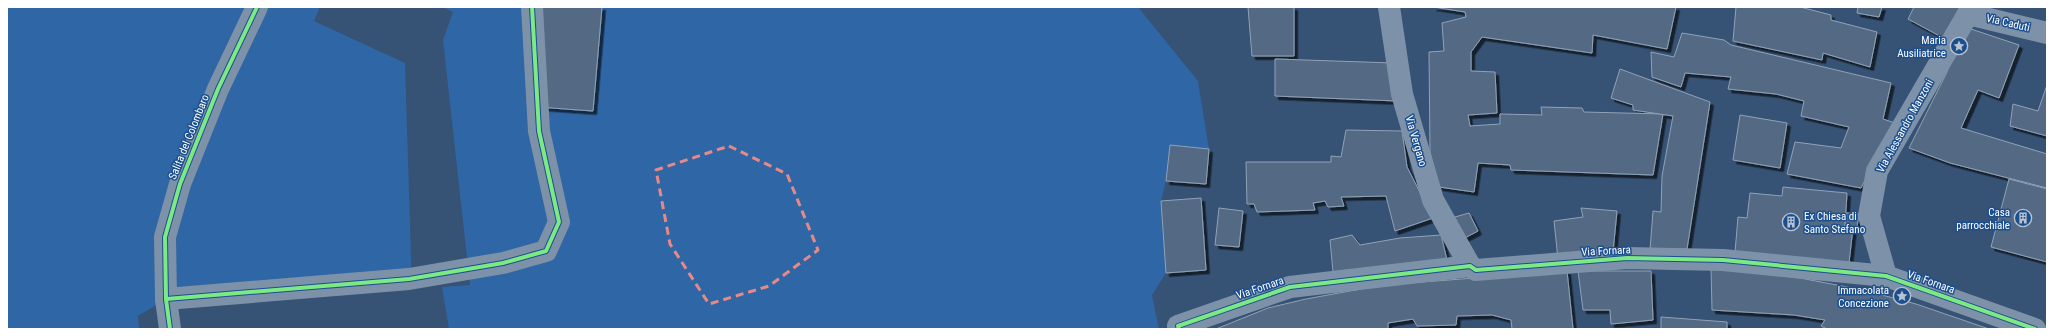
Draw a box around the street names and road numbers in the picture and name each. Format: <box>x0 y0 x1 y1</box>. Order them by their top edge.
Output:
street label: Via Caduti <box>1985 12 2031 34</box>
street label: Via Alessandro Manzoni <box>1874 77 1936 175</box>
street label: Salita del Colombaro <box>166 92 212 181</box>
street label: Via Vergano <box>1403 114 1430 168</box>
street label: Via Fornara <box>1581 243 1631 259</box>
street label: Via Fornara <box>1905 268 1957 296</box>
street label: Via Fornara <box>1234 274 1286 302</box>

